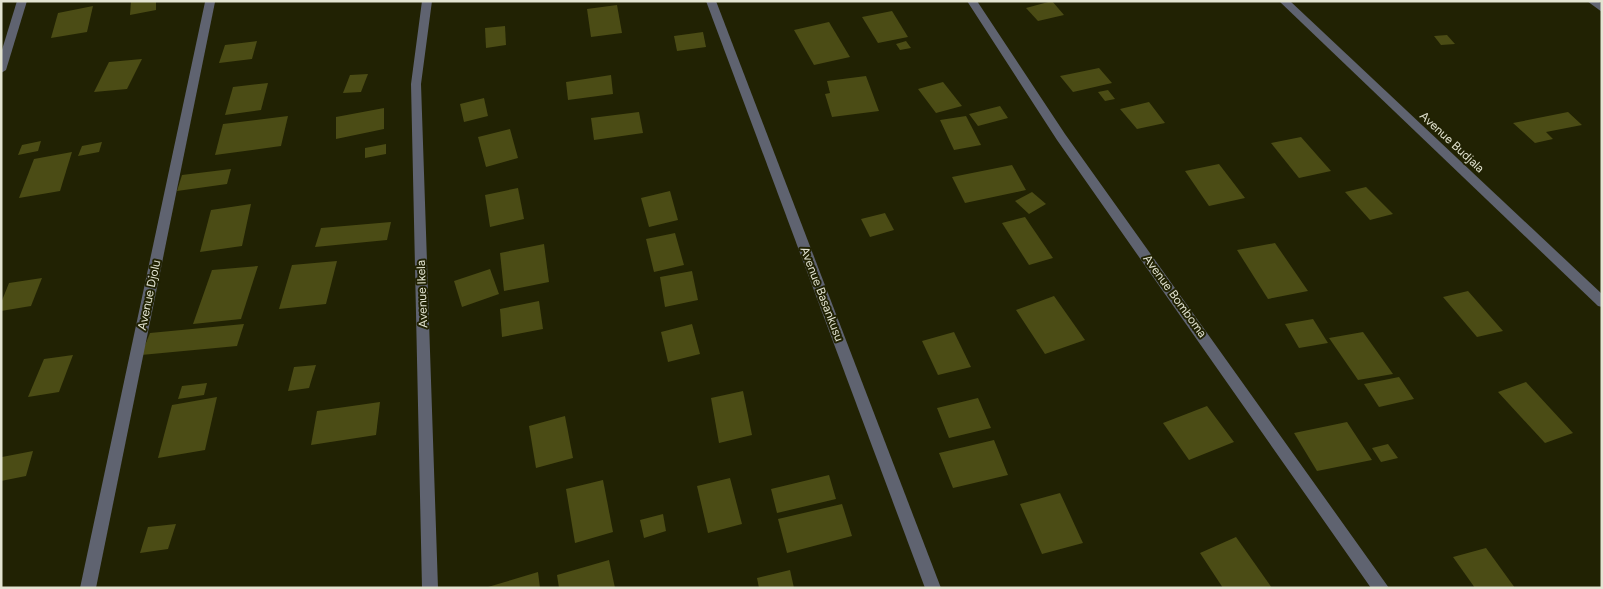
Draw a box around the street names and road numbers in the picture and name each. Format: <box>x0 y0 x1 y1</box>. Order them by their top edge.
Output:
street label: Avenue Budjala <box>1417 109 1487 175</box>
street label: Avenue Basankusu <box>798 245 846 343</box>
street label: Avenue Bomboma <box>1140 252 1210 340</box>
street label: Avenue Djolu <box>135 259 163 331</box>
street label: Avenue Ikela <box>414 260 430 328</box>

